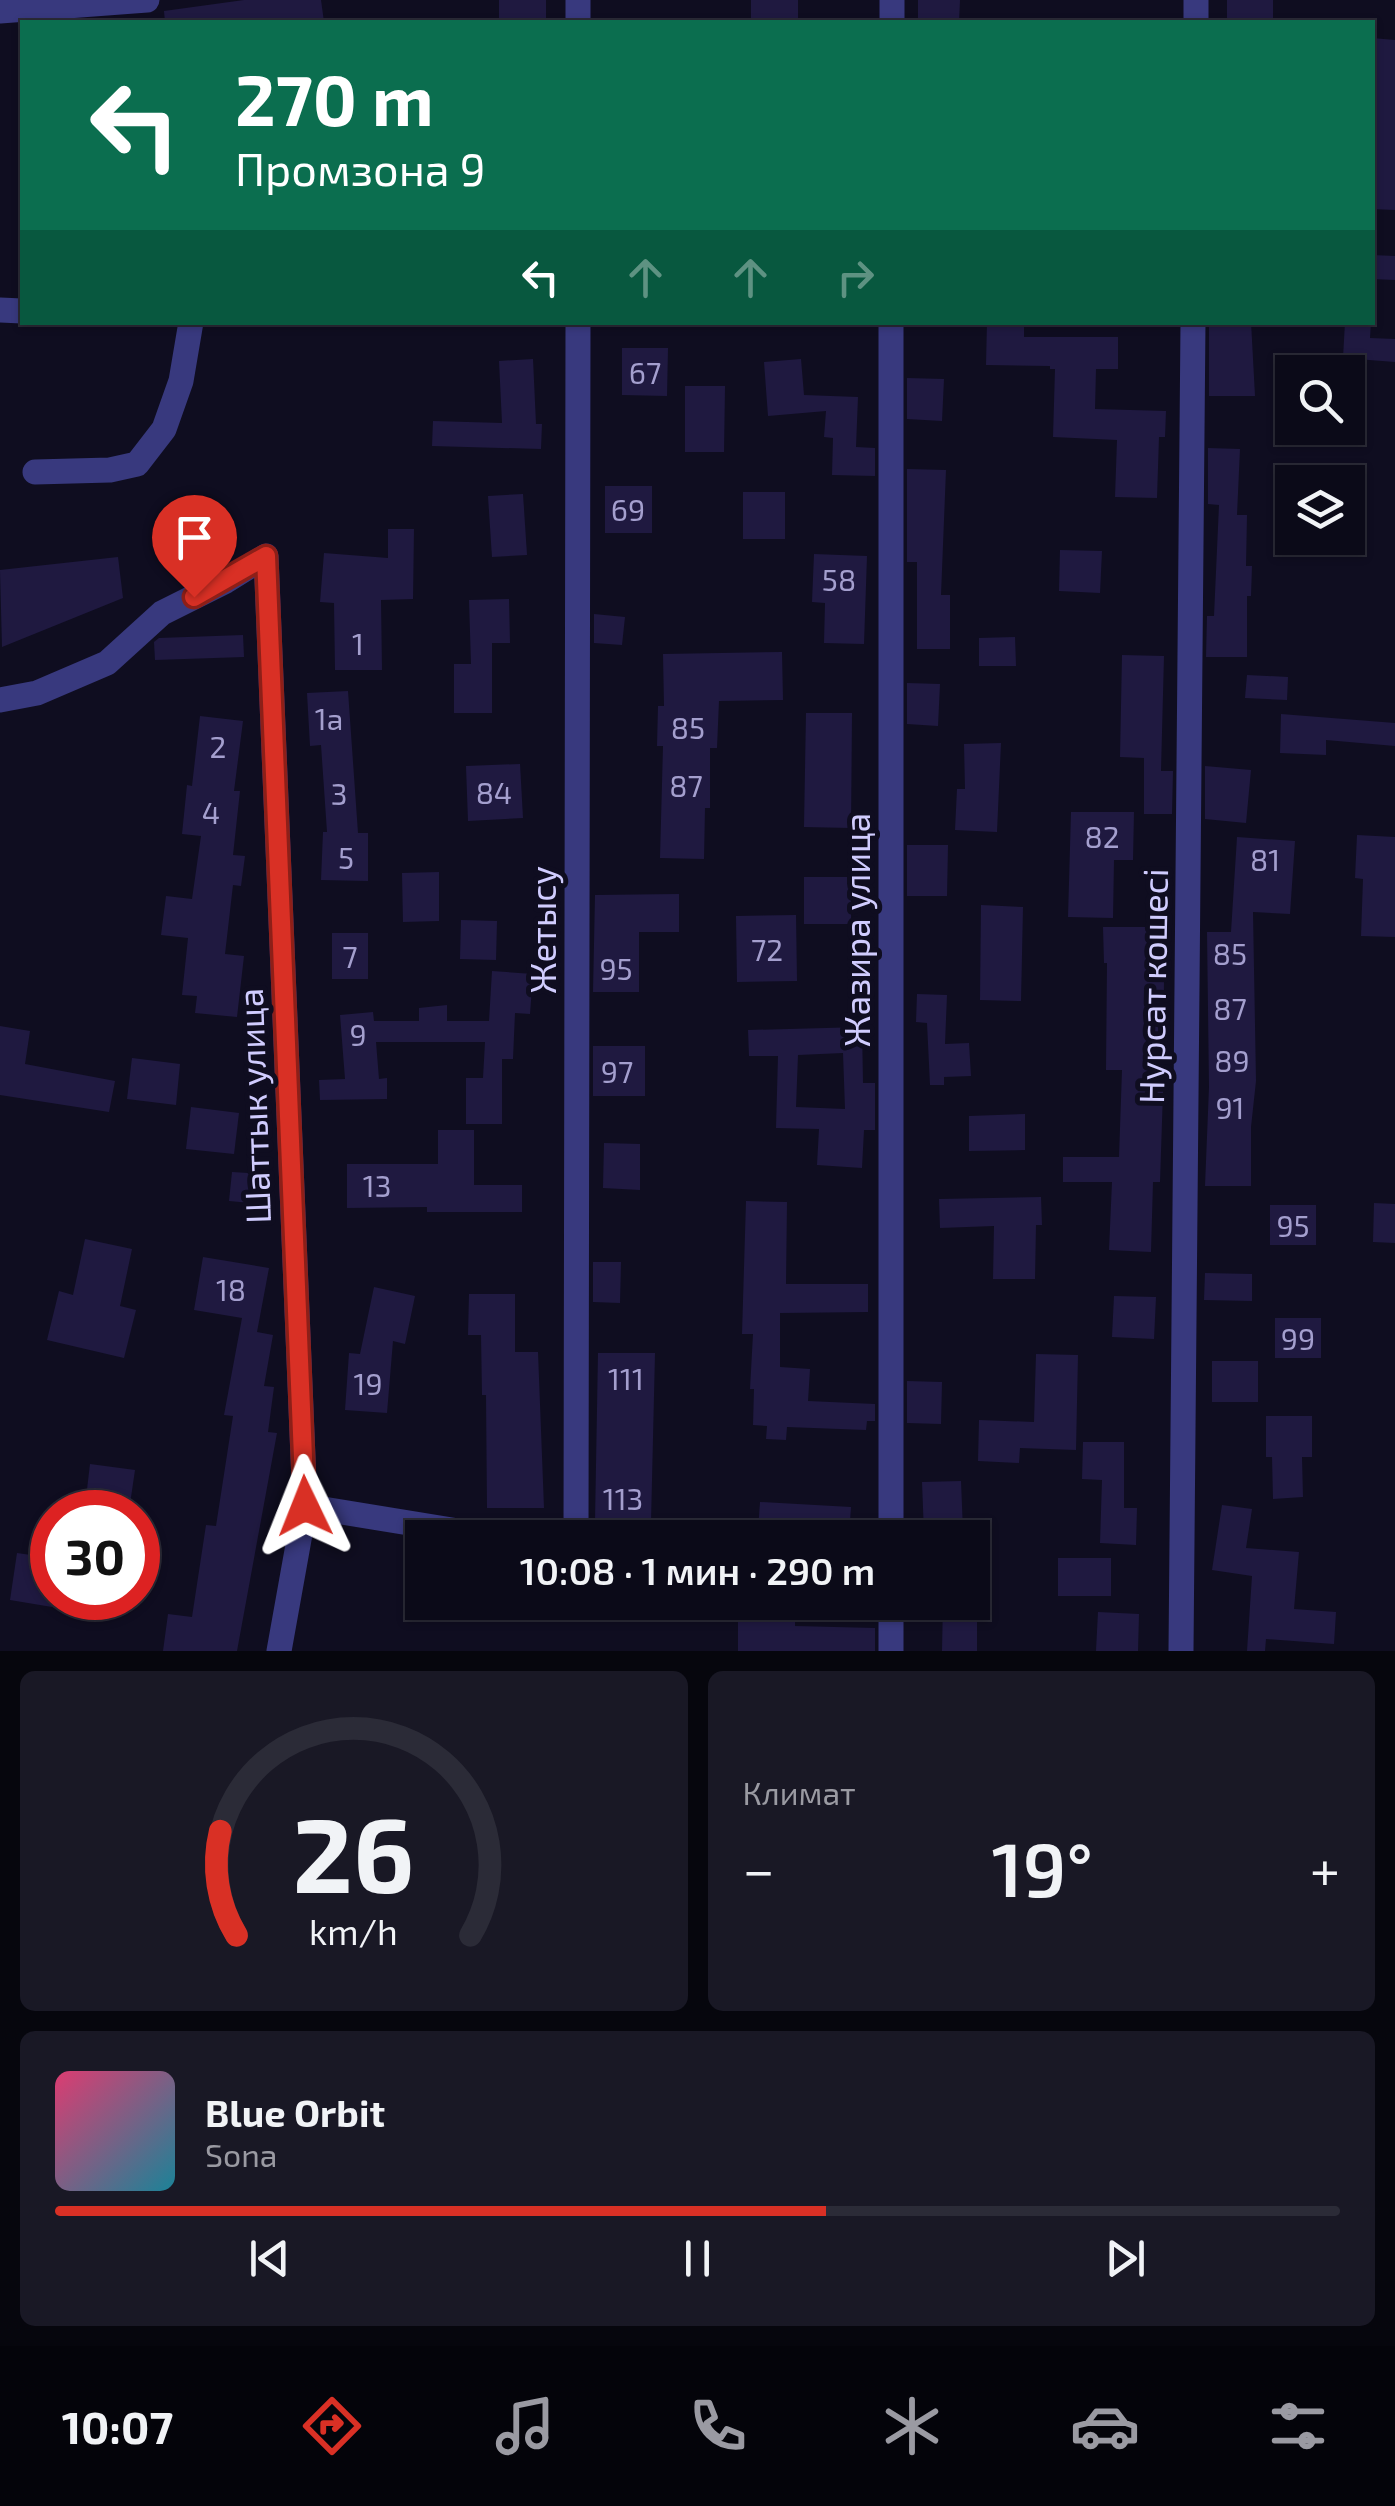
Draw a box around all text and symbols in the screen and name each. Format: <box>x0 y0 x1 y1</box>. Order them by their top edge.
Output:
text: 270 m <box>235 56 434 140</box>
icon: left <box>70 60 200 190</box>
text: Промзона 9 <box>235 141 485 195</box>
icon: left <box>513 250 568 305</box>
icon: ahead <box>618 250 673 305</box>
icon: ahead <box>723 250 778 305</box>
icon: right <box>828 250 883 305</box>
house number: 67 <box>629 354 661 390</box>
map controls <box>1275 355 1365 555</box>
button: search <box>1275 355 1365 445</box>
button: layers <box>1275 465 1365 555</box>
house number: 69 <box>611 491 645 527</box>
pin <box>152 495 237 598</box>
icon: arrive <box>167 510 222 565</box>
house number: 58 <box>822 561 856 597</box>
house number: 1 <box>352 625 364 661</box>
house number: 1а <box>315 700 343 736</box>
house number: 85 <box>671 709 705 745</box>
house number: 2 <box>210 728 226 764</box>
house number: 87 <box>669 767 703 803</box>
house number: 84 <box>476 774 512 810</box>
house number: 3 <box>331 775 347 811</box>
house number: 4 <box>202 794 220 830</box>
street label: Жазира улица <box>835 813 878 1047</box>
house number: 82 <box>1084 818 1120 854</box>
house number: 5 <box>338 839 354 875</box>
house number: 81 <box>1250 841 1280 877</box>
street label: Жетысу <box>521 866 564 994</box>
street label: Нурсат кошесi <box>1129 868 1176 1104</box>
house number: 72 <box>751 931 783 967</box>
house number: 85 <box>1213 935 1247 971</box>
house number: 7 <box>342 938 358 974</box>
house number: 95 <box>599 950 633 986</box>
street label: Шаттык улица <box>228 987 279 1225</box>
house number: 87 <box>1213 990 1247 1026</box>
house number: 9 <box>349 1016 367 1052</box>
house number: 89 <box>1214 1042 1250 1078</box>
house number: 97 <box>601 1053 633 1089</box>
house number: 91 <box>1215 1089 1245 1125</box>
house number: 13 <box>363 1167 391 1203</box>
house number: 95 <box>1276 1207 1310 1243</box>
house number: 18 <box>216 1271 246 1307</box>
house number: 99 <box>1281 1320 1315 1356</box>
house number: 111 <box>608 1360 644 1396</box>
house number: 19 <box>353 1365 383 1401</box>
position arrow <box>253 1454 357 1558</box>
house number: 113 <box>603 1480 643 1516</box>
speed limit sign: 30 <box>30 1490 160 1620</box>
text: 10:08 · 1 мин · 290 m <box>520 1547 875 1593</box>
text: Климат <box>743 1773 856 1811</box>
text: 26 <box>293 1789 415 1914</box>
text: 19° <box>991 1822 1093 1912</box>
text: − <box>743 1835 775 1901</box>
text: + <box>1310 1835 1340 1901</box>
text: km/h <box>309 1909 398 1952</box>
text: Blue Orbit <box>205 2089 385 2135</box>
text: Sona <box>205 2135 277 2173</box>
icon: previous <box>242 2231 297 2286</box>
icon: pause <box>670 2231 725 2286</box>
icon: next <box>1098 2231 1153 2286</box>
icon: directions <box>297 2391 367 2461</box>
icon: music <box>490 2391 560 2461</box>
icon: phone <box>683 2391 753 2461</box>
icon: climate <box>877 2391 947 2461</box>
icon: car <box>1070 2391 1140 2461</box>
icon: filters <box>1263 2391 1333 2461</box>
text: 10:07 <box>62 2399 173 2453</box>

